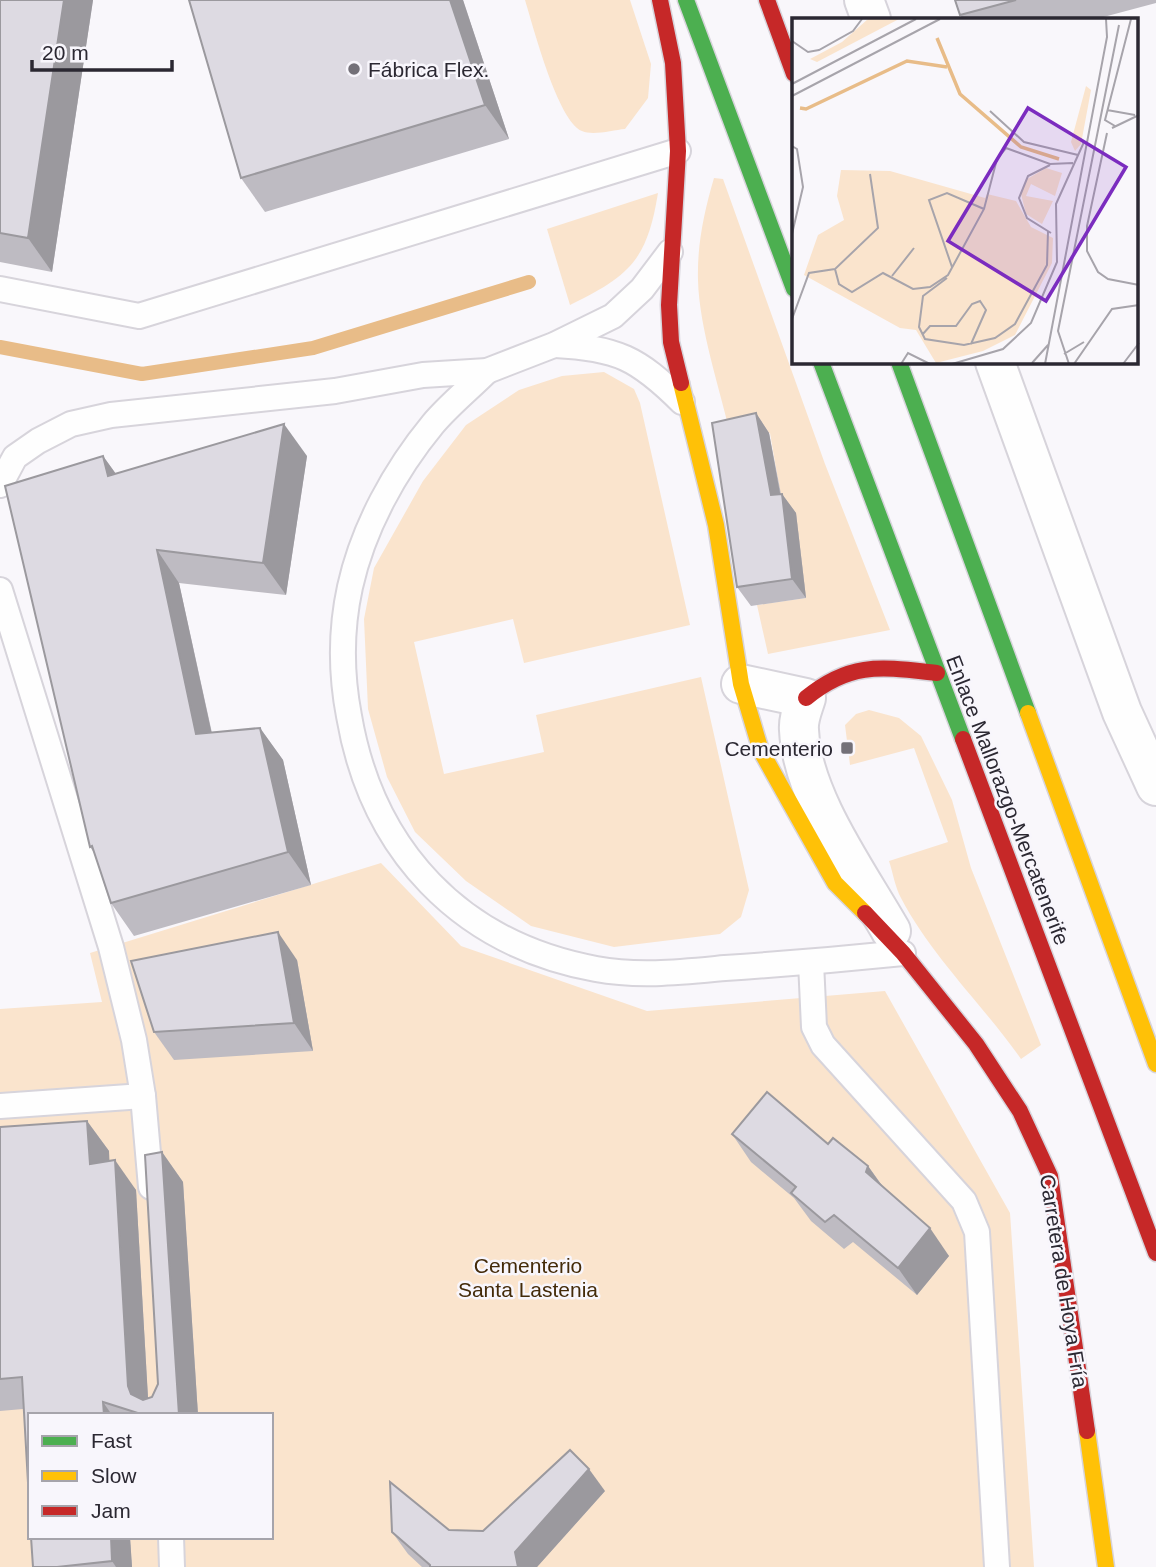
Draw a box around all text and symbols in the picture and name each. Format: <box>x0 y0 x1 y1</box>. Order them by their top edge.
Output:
inset map <box>792 18 1138 364</box>
scale bar <box>32 28 172 72</box>
text: 20 m <box>42 41 89 64</box>
place label: Fábrica Flex. <box>368 58 489 81</box>
marker: Fábrica Flex. <box>346 61 362 77</box>
street label: Enlace Mallorazgo-Mercatenerife <box>942 652 1074 948</box>
place label: Cementerio <box>724 737 833 760</box>
marker: Cementerio <box>839 740 855 756</box>
street label: Carretera de Hoya Fría <box>1036 1173 1092 1390</box>
park label: Cementerio Santa Lastenia <box>458 1254 598 1301</box>
legend <box>28 1413 273 1539</box>
text: Fast <box>91 1429 132 1452</box>
text: Slow <box>91 1464 137 1487</box>
text: Jam <box>91 1499 131 1522</box>

